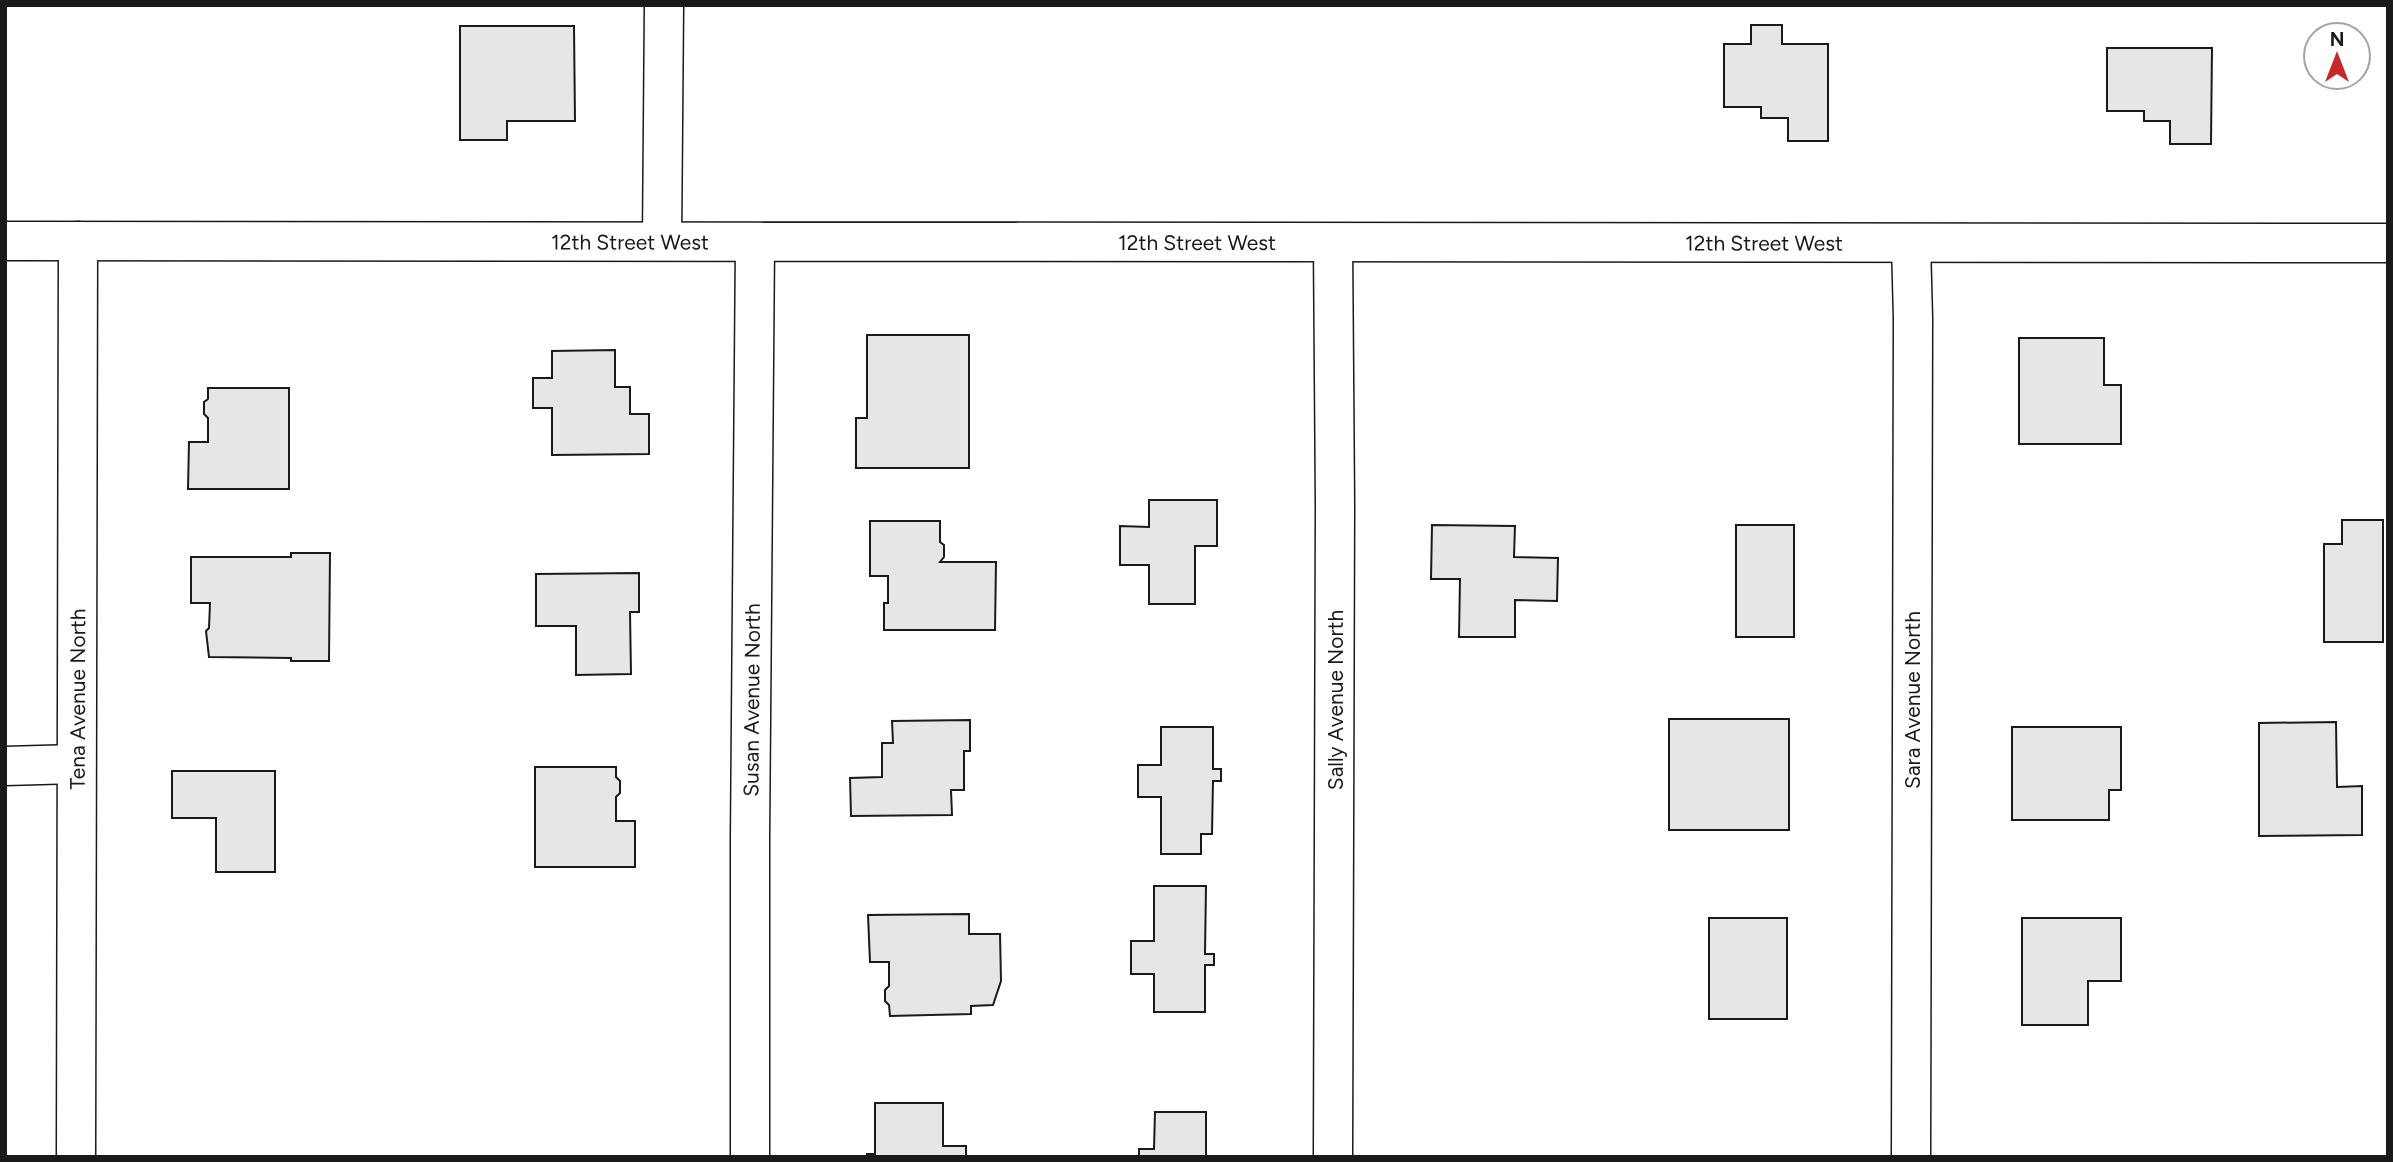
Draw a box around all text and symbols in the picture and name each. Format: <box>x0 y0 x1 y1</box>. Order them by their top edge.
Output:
north arrow <box>2302 21 2372 91</box>
text: N <box>2330 28 2344 51</box>
street label: 12th Street West <box>551 229 709 254</box>
street label: 12th Street West <box>1118 229 1276 255</box>
street label: 12th Street West <box>1685 230 1843 255</box>
street label: Susan Avenue North <box>738 603 764 797</box>
street label: Tena Avenue North <box>64 609 90 789</box>
street label: Sally Avenue North <box>1323 610 1348 790</box>
street label: Sara Avenue North <box>1900 611 1925 789</box>

